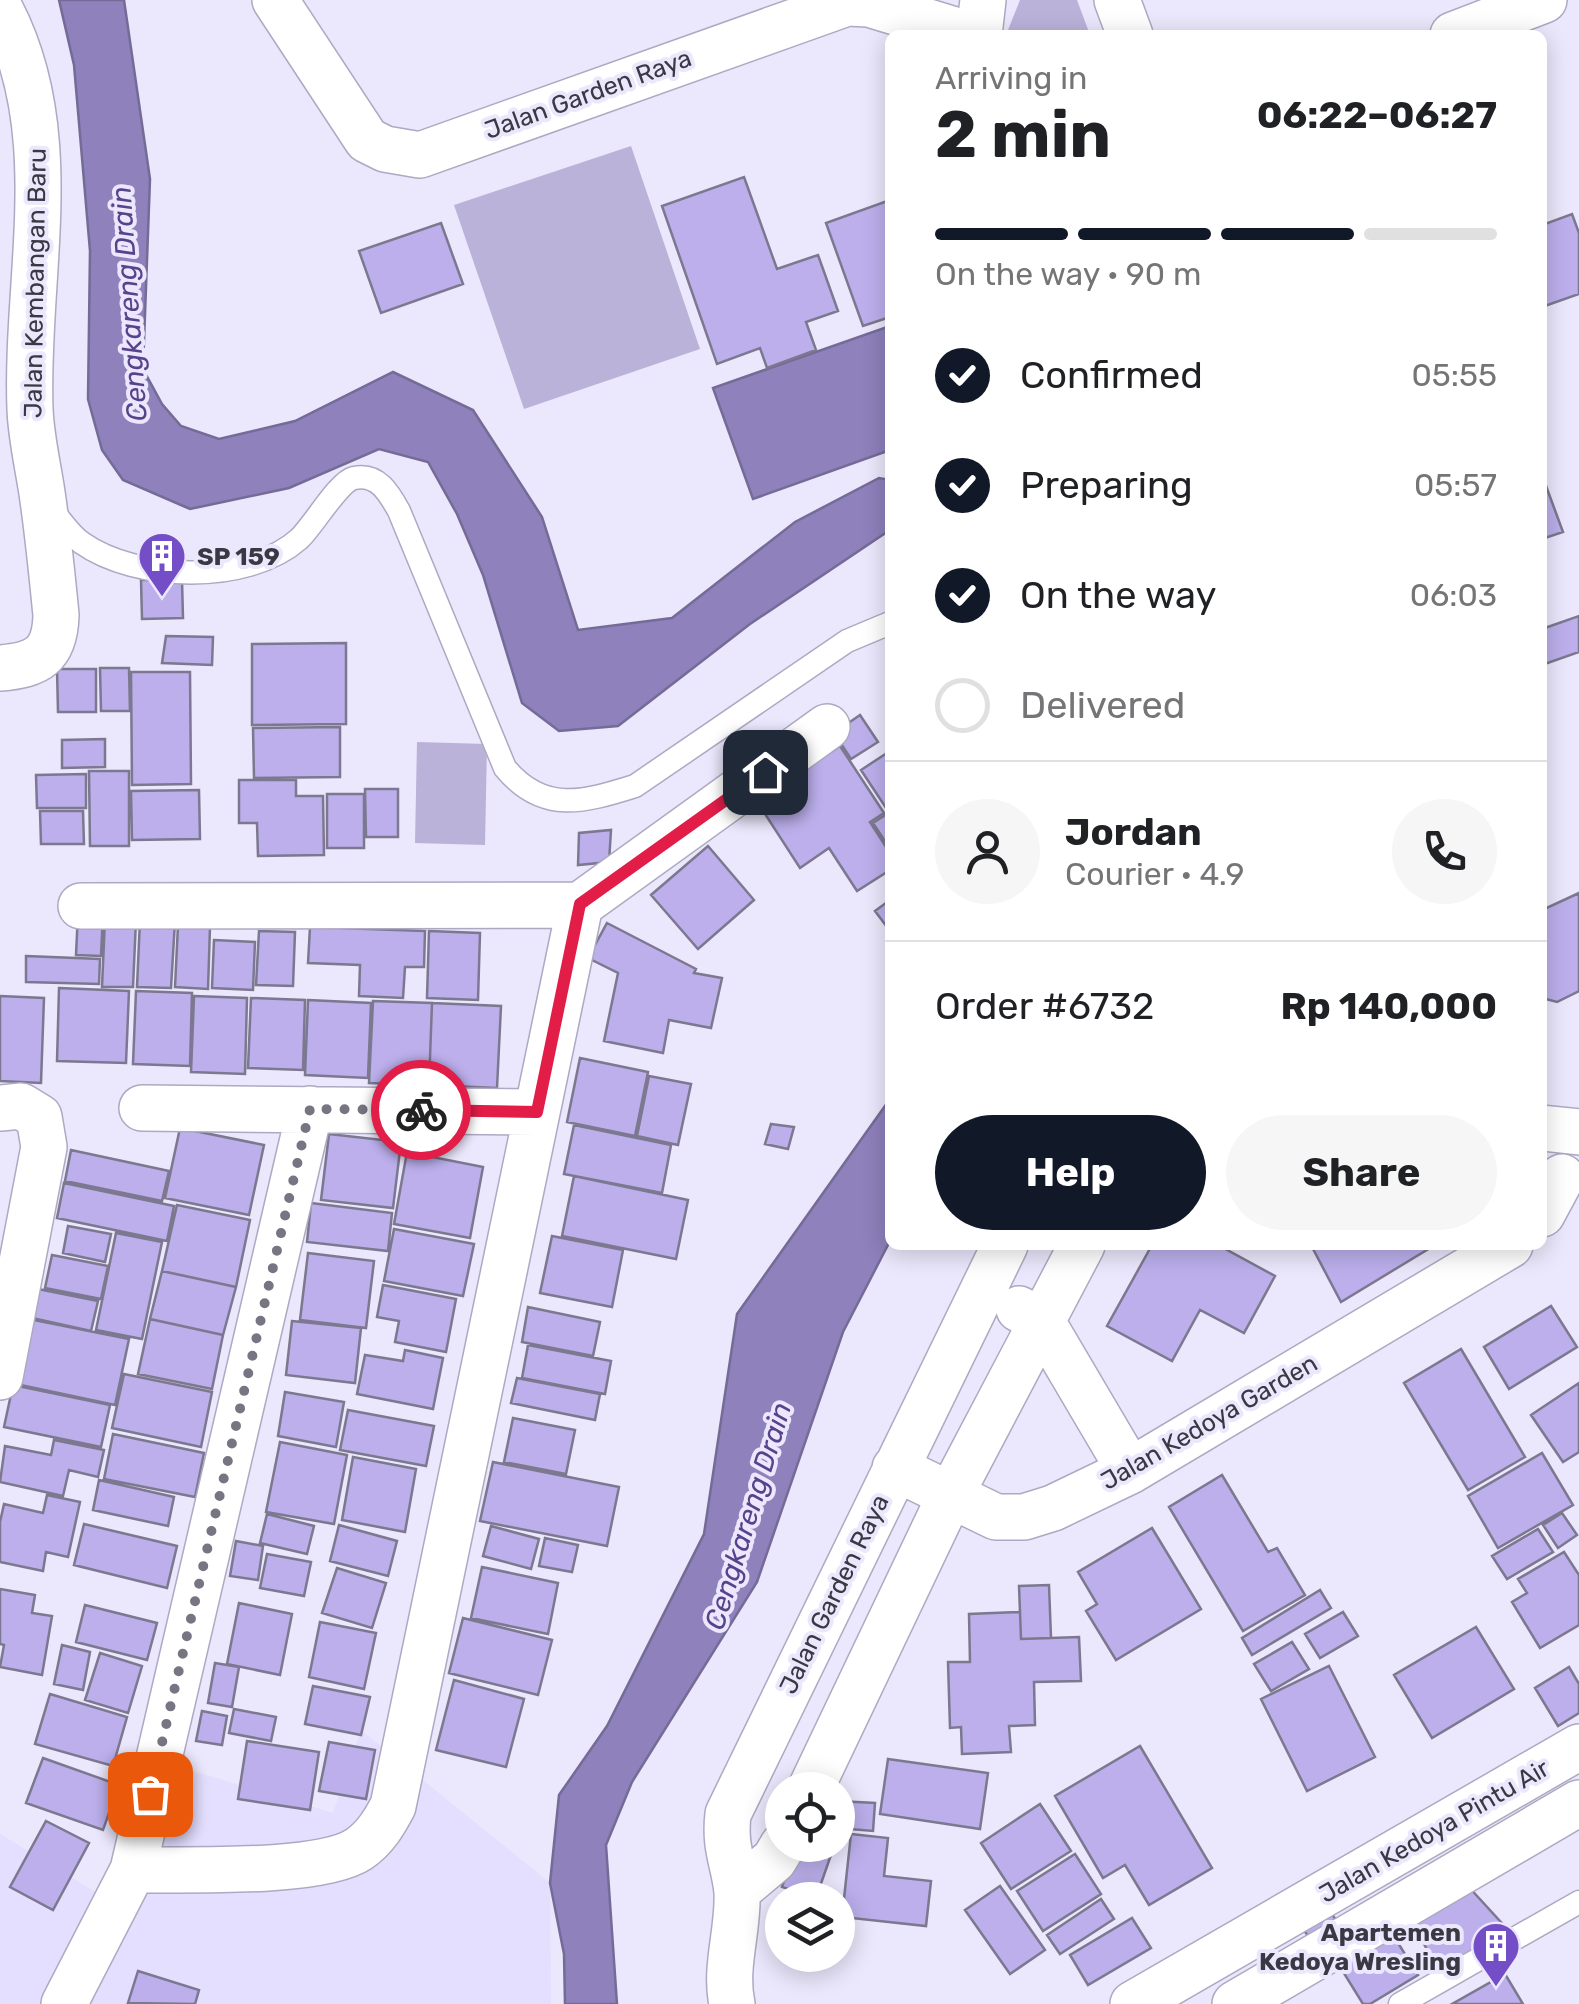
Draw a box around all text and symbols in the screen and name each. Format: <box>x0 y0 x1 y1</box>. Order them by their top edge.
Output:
street label: Jalan Garden Raya <box>481 43 695 145</box>
text: Arriving in <box>935 59 1087 97</box>
text: 06:22–06:27 <box>1257 92 1497 138</box>
text: 2 min <box>935 96 1111 173</box>
street label: Jalan Kembangan Baru <box>18 148 52 418</box>
water label: Cengkareng Drain <box>104 185 154 423</box>
text: On the way · 90 m <box>935 255 1201 293</box>
icon: check <box>935 348 990 403</box>
text: Confirmed <box>1020 352 1203 398</box>
text: 05:55 <box>1411 356 1497 394</box>
icon: check <box>935 458 990 513</box>
text: Preparing <box>1020 462 1193 508</box>
text: 05:57 <box>1414 466 1497 504</box>
building icon: SP 159 <box>136 530 188 598</box>
place label: SP 159 <box>197 542 280 571</box>
icon: check <box>935 568 990 623</box>
text: On the way <box>1020 572 1216 618</box>
text: 06:03 <box>1410 576 1497 614</box>
text: Delivered <box>1020 682 1185 728</box>
pin <box>723 730 808 815</box>
icon: home <box>738 745 793 800</box>
button: person <box>935 799 1040 904</box>
button: phone <box>1392 799 1497 904</box>
text: Jordan <box>1065 809 1202 855</box>
text: Courier · 4.9 <box>1065 855 1244 893</box>
text: Order #6732 <box>935 983 1154 1029</box>
text: Rp 140,000 <box>1280 983 1497 1029</box>
courier <box>371 1060 471 1160</box>
icon: bike <box>394 1083 449 1138</box>
button: Help <box>935 1115 1206 1230</box>
button: Share <box>1226 1115 1497 1230</box>
street label: Jalan Kedoya Garden <box>1096 1348 1322 1496</box>
water label: Cengkareng Drain <box>698 1399 798 1633</box>
street label: Jalan Garden Raya <box>773 1490 895 1698</box>
pin <box>108 1752 193 1837</box>
street label: Jalan Kedoya Pintu Air <box>1314 1753 1555 1909</box>
icon: bag <box>123 1767 178 1822</box>
map controls <box>765 1772 855 1972</box>
button: locate <box>765 1772 855 1862</box>
button: layers <box>765 1882 855 1972</box>
place label: Apartemen Kedoya Wresling <box>1259 1918 1461 1976</box>
building icon: Apartemen Kedoya Wresling <box>1470 1920 1522 1988</box>

